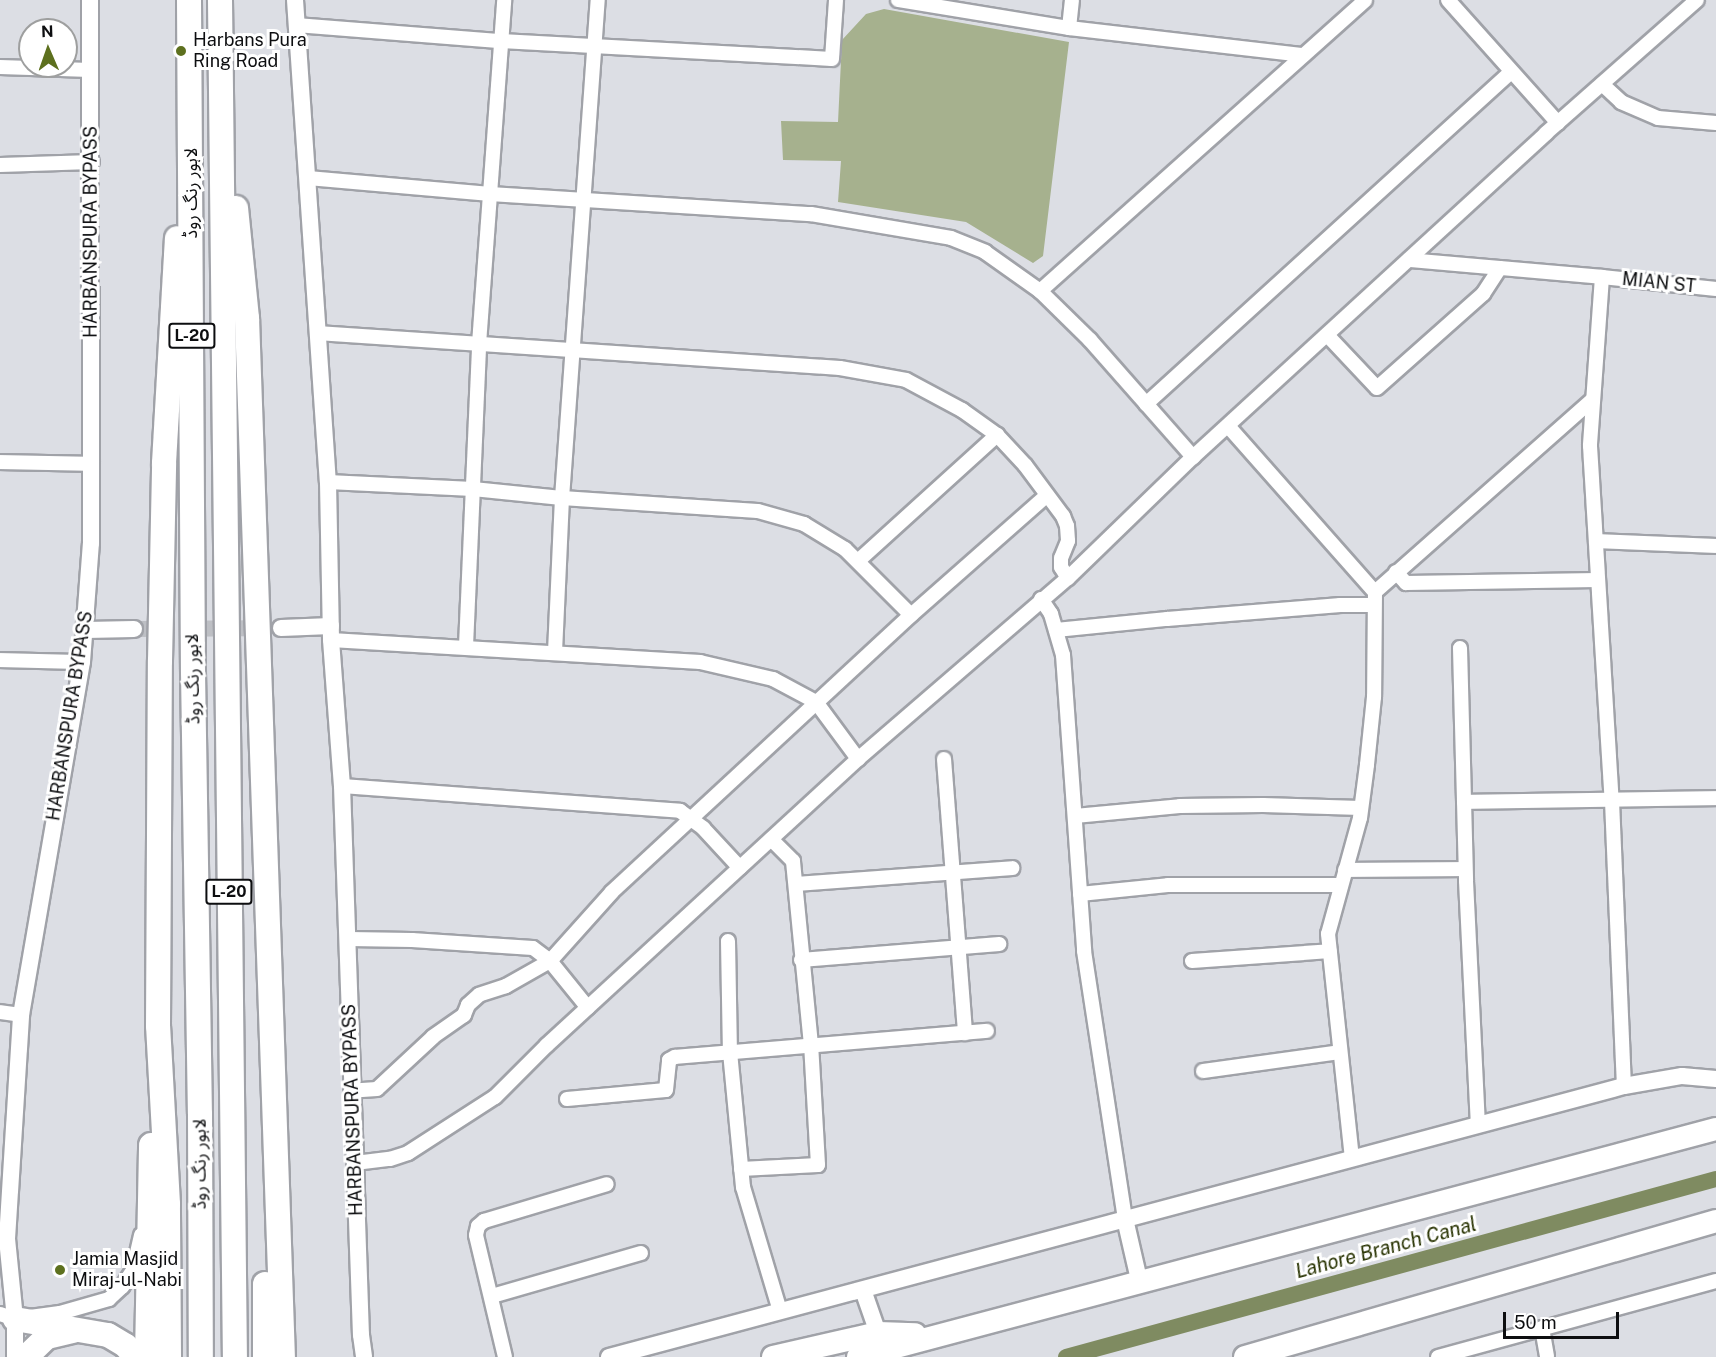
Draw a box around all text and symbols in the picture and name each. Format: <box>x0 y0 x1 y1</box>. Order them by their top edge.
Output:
north arrow <box>18 18 78 78</box>
text: N <box>41 22 54 41</box>
place label: Harbans Pura Ring Road <box>193 30 307 72</box>
marker: Harbans Pura Ring Road <box>174 44 188 58</box>
street label: HARBANSPURA BYPASS <box>80 126 102 338</box>
street label: لاہور رنگ روڈ <box>180 148 202 238</box>
street label: MIAN ST <box>1621 268 1697 298</box>
road number: L-20 <box>168 323 216 349</box>
street label: HARBANSPURA BYPASS <box>43 610 97 822</box>
street label: لاہور رنگ روڈ <box>181 633 205 725</box>
road number: L-20 <box>205 879 253 905</box>
street label: HARBANSPURA BYPASS <box>339 1004 367 1216</box>
street label: لاہور رنگ روڈ <box>189 1119 211 1209</box>
water label: Lahore Branch Canal <box>1293 1212 1479 1284</box>
place label: Jamia Masjid Miraj-ul-Nabi <box>72 1249 182 1292</box>
marker: Jamia Masjid Miraj-ul-Nabi <box>53 1263 67 1277</box>
scale bar <box>1506 1300 1622 1338</box>
text: 50 m <box>1514 1312 1557 1333</box>

